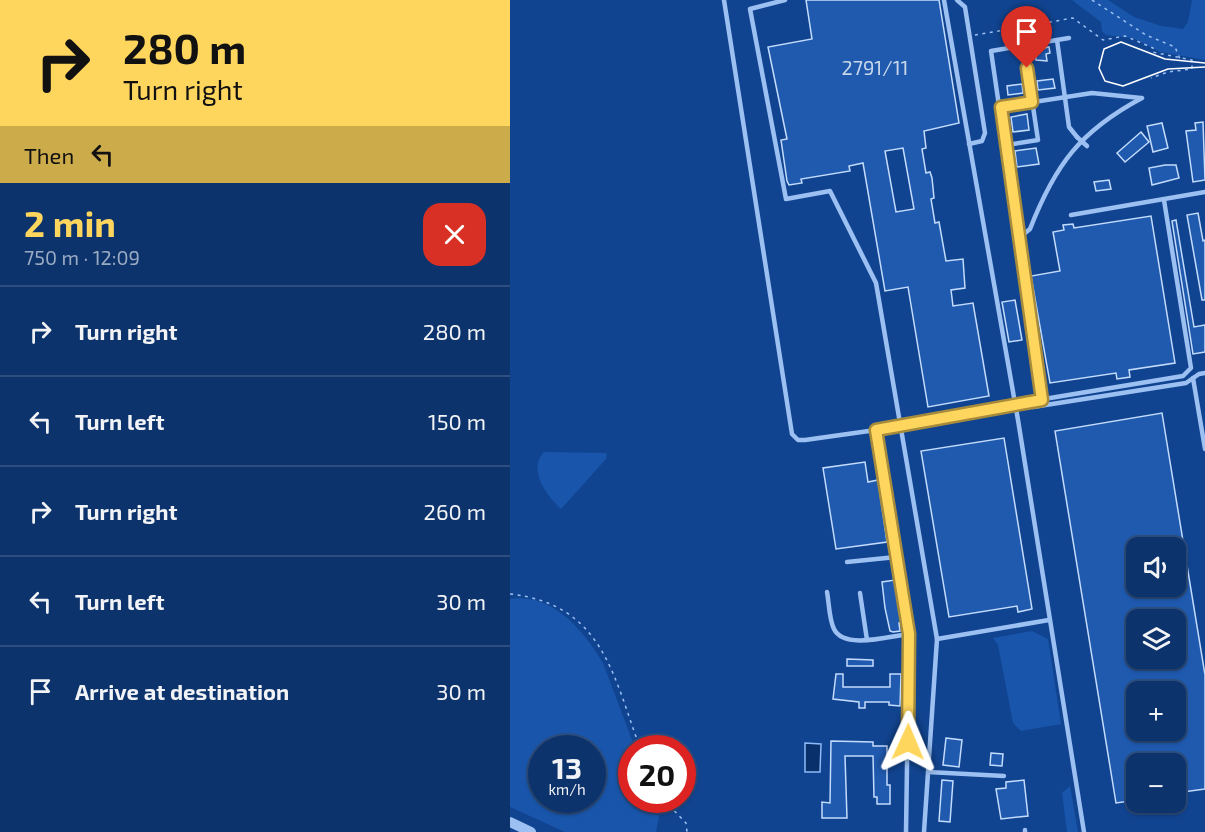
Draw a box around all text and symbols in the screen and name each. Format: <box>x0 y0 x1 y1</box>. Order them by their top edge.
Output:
pin <box>1001 6 1052 68</box>
icon: arrive <box>1010 15 1043 48</box>
text: 280 m <box>123 22 246 72</box>
icon: right <box>24 24 102 102</box>
house number: 2791/11 <box>841 55 909 79</box>
text: Turn right <box>123 73 243 105</box>
icon: left <box>86 138 119 171</box>
text: Then <box>24 142 74 168</box>
text: 2 min <box>24 201 116 244</box>
button: close <box>423 203 486 266</box>
text: 750 m · 12:09 <box>24 245 140 269</box>
icon: right <box>24 315 57 348</box>
text: Turn right <box>75 318 177 344</box>
text: 280 m <box>423 318 486 344</box>
icon: left <box>24 405 57 438</box>
text: Turn left <box>75 408 164 434</box>
text: 150 m <box>428 408 486 434</box>
icon: right <box>24 495 57 528</box>
text: Turn right <box>75 498 177 524</box>
text: 260 m <box>424 498 486 524</box>
map controls <box>1126 537 1186 813</box>
button: sound <box>1126 537 1186 597</box>
icon: left <box>24 585 57 618</box>
text: Turn left <box>75 588 164 614</box>
text: 30 m <box>436 588 486 614</box>
button: layers <box>1126 609 1186 669</box>
icon: arrive <box>24 675 57 708</box>
text: Arrive at destination <box>75 678 289 704</box>
text: 30 m <box>436 678 486 704</box>
button: + <box>1126 681 1186 741</box>
position arrow <box>876 710 940 774</box>
speed limit sign: 20 <box>618 735 696 813</box>
text: 13 <box>552 749 582 785</box>
button: − <box>1126 753 1186 813</box>
text: km/h <box>548 780 586 798</box>

